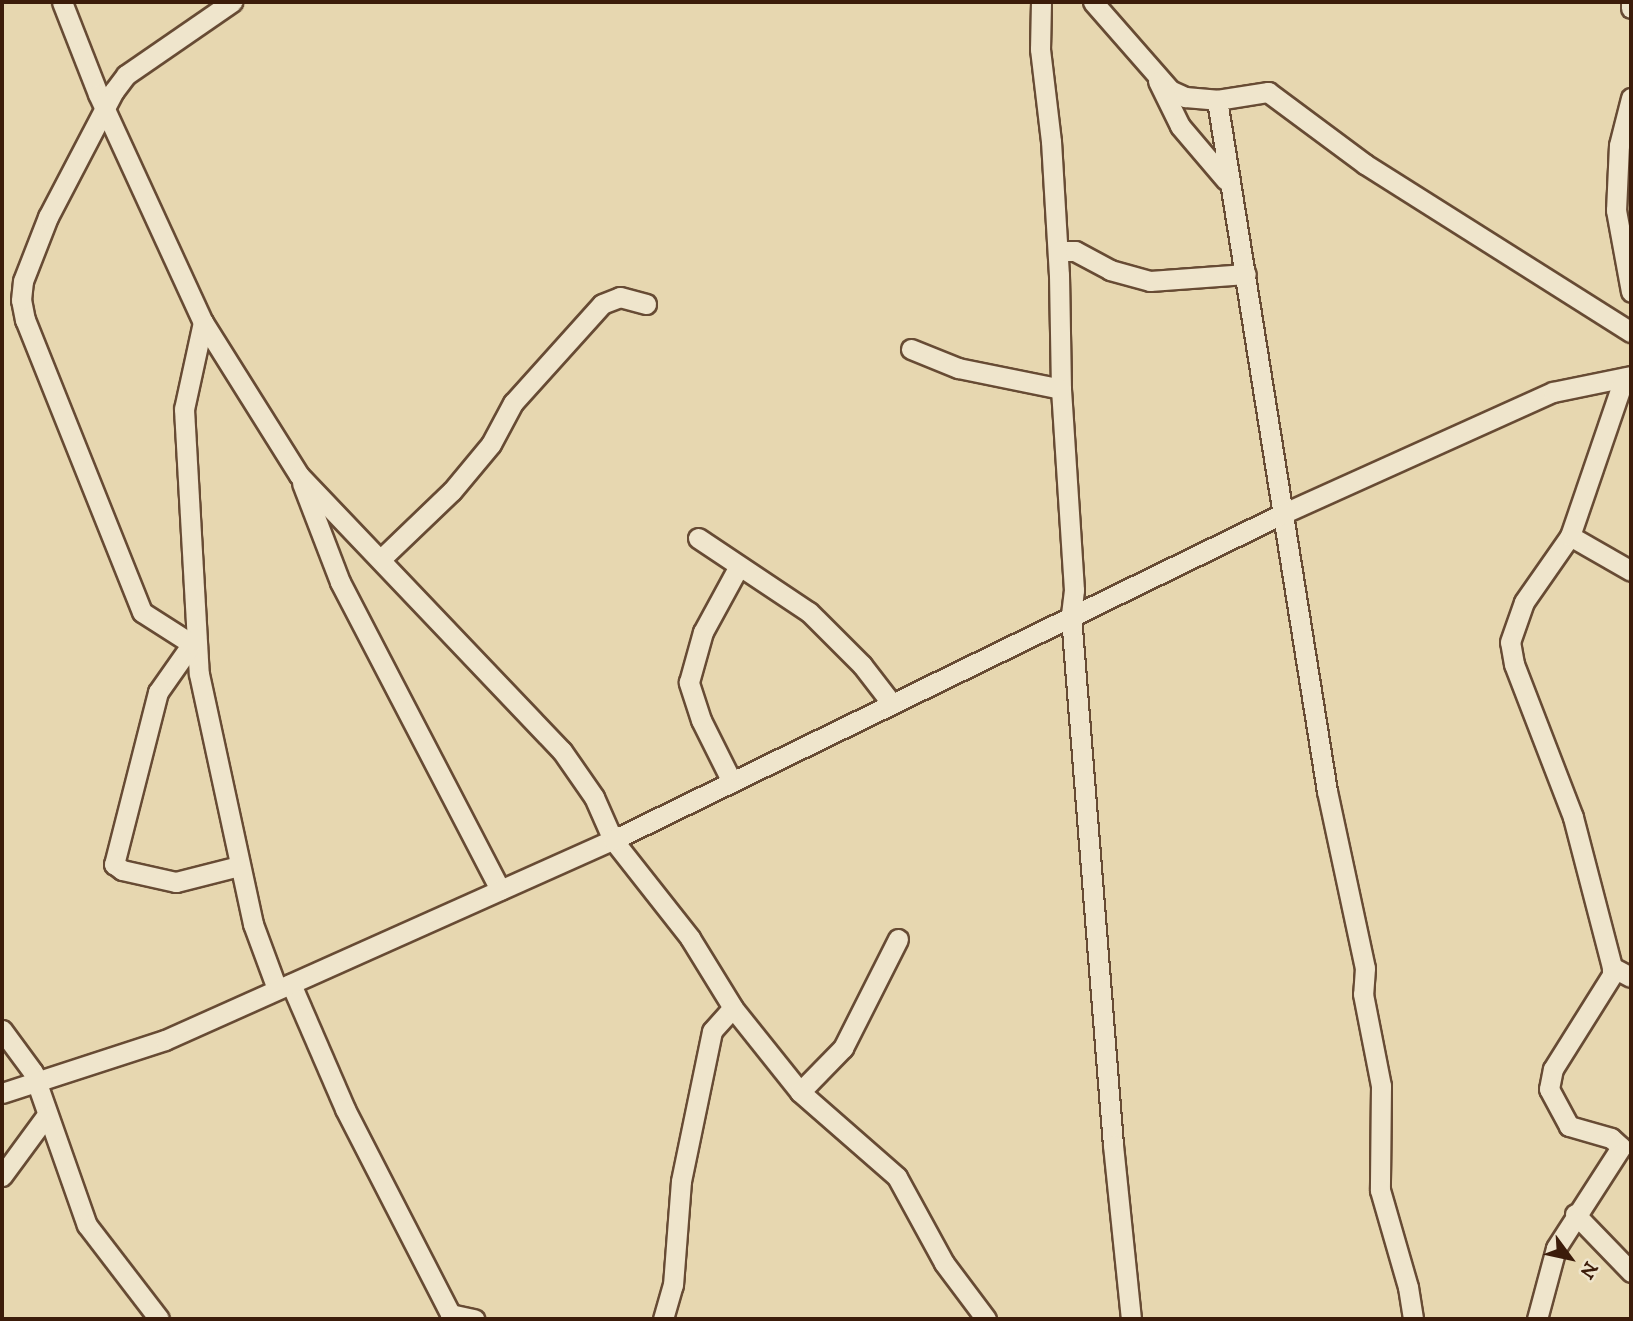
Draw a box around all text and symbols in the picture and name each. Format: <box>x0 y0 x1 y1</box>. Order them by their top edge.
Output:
north arrow <box>1535 1223 1605 1293</box>
text: N <box>1574 1257 1602 1283</box>

